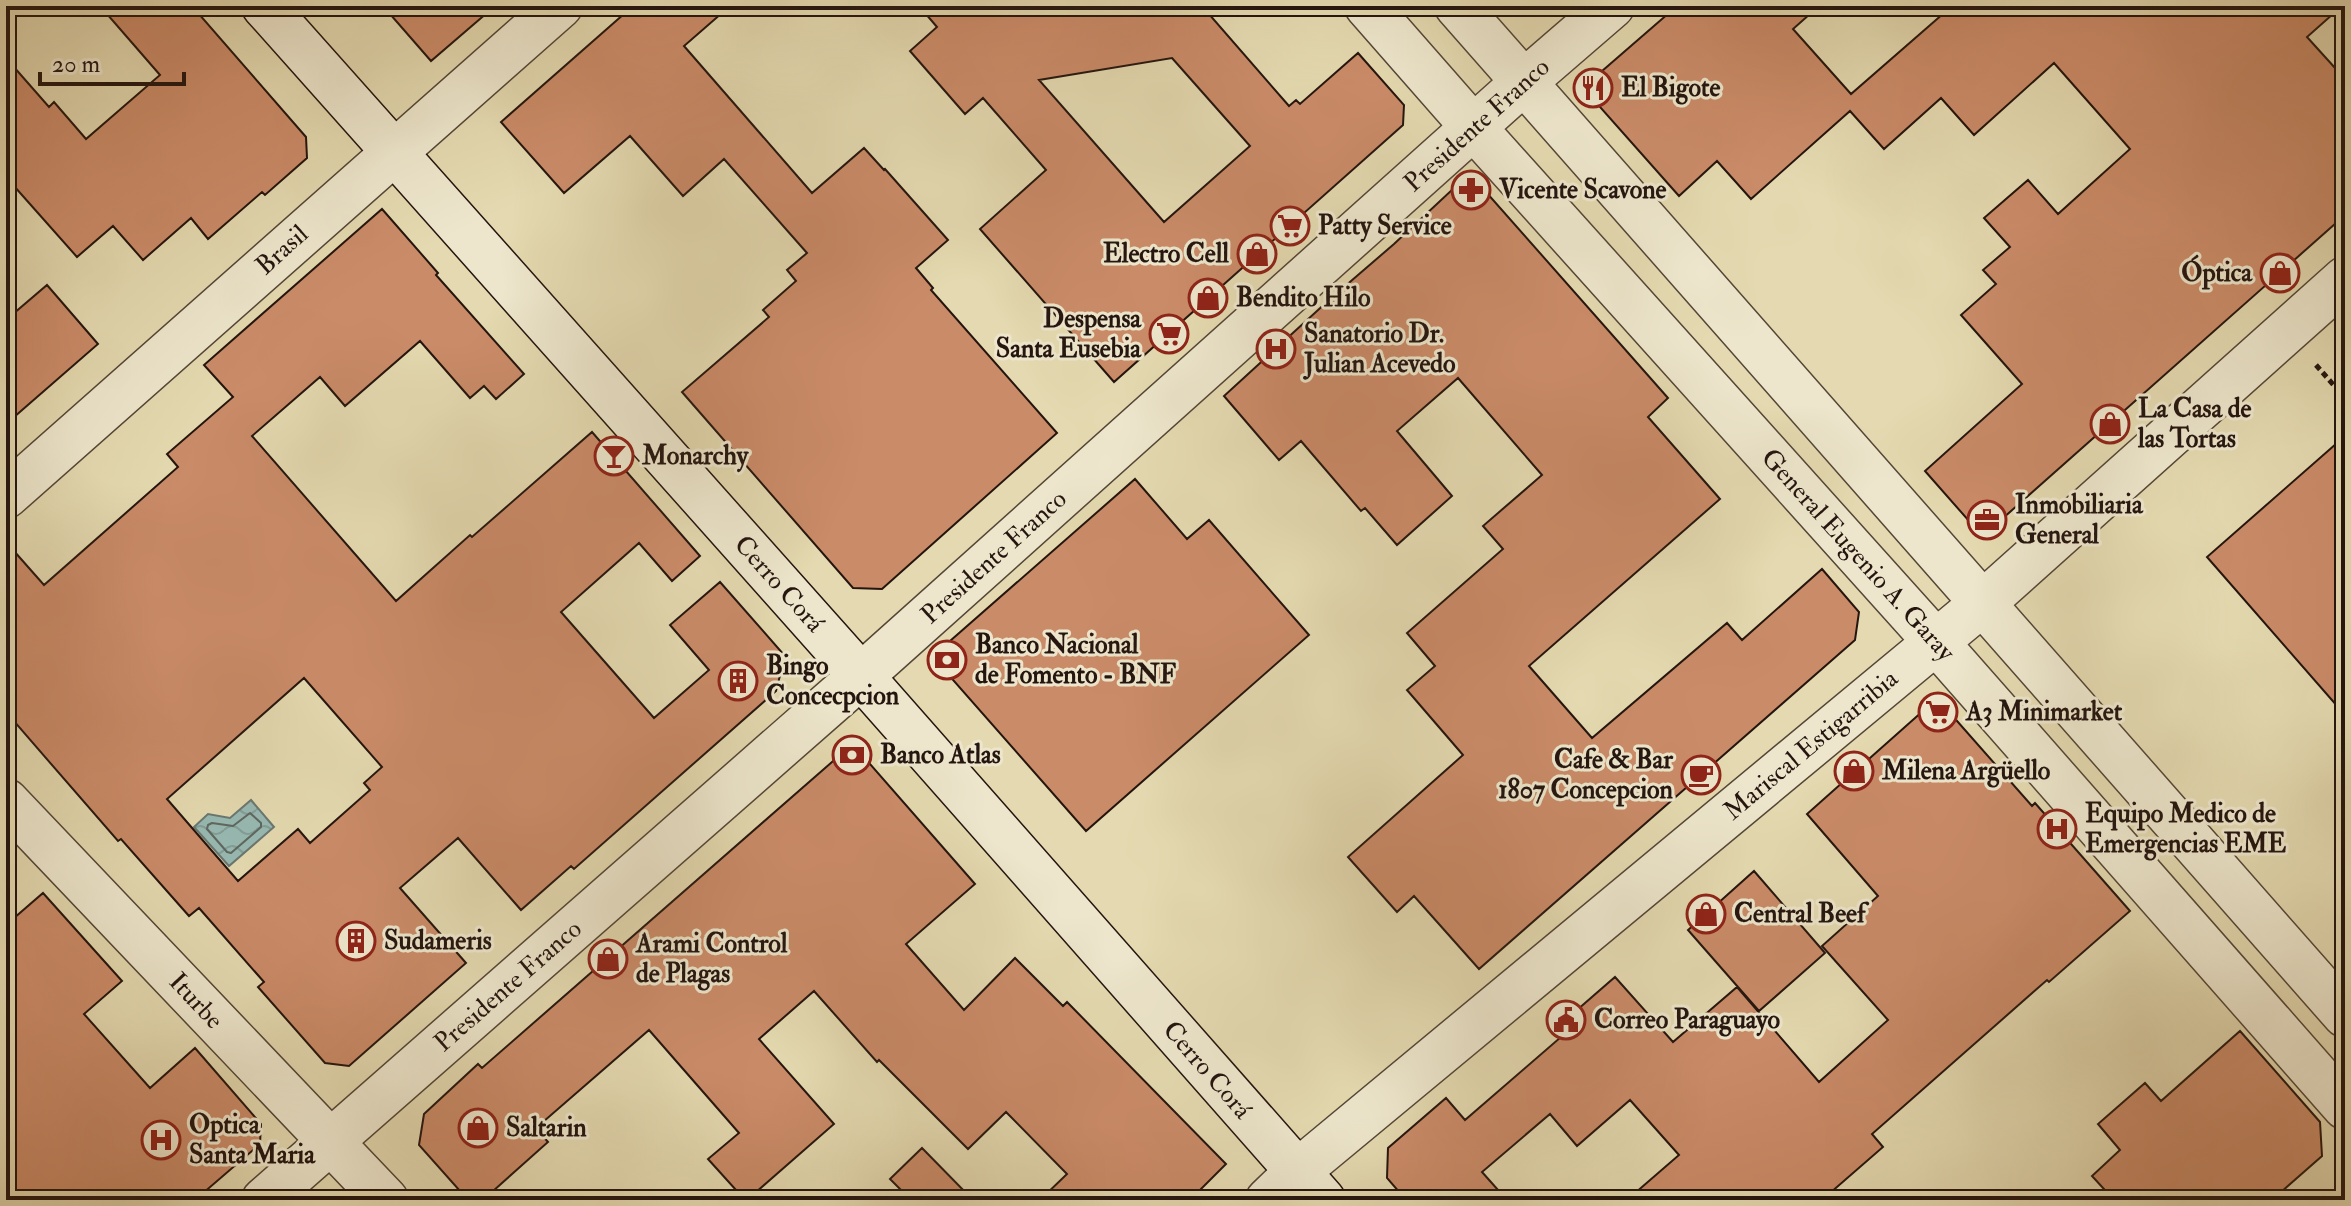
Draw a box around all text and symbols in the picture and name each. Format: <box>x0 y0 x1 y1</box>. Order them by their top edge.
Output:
scale bar <box>40 36 184 86</box>
text: 20 m <box>52 49 101 80</box>
street label: Presidente Franco <box>1398 51 1556 199</box>
restaurant icon: El Bigote <box>1572 67 1614 109</box>
place label: El Bigote <box>1621 72 1720 105</box>
pharmacy icon: Vicente Scavone <box>1450 169 1492 211</box>
place label: Vicente Scavone <box>1498 174 1667 206</box>
supermarket icon: Patty Service <box>1269 205 1311 247</box>
place label: Patty Service <box>1318 210 1452 243</box>
street label: Brasil <box>249 218 315 282</box>
shop icon: Electro Cell <box>1236 233 1278 275</box>
place label: Electro Cell <box>1103 238 1229 270</box>
shop icon: Óptica <box>2259 252 2301 294</box>
place label: Óptica <box>2181 254 2253 290</box>
shop icon: Bendito Hilo <box>1187 277 1229 319</box>
place label: Bendito Hilo <box>1236 282 1371 314</box>
place label: Despensa Santa Eusebia <box>996 303 1142 365</box>
supermarket icon: Despensa Santa Eusebia <box>1148 313 1190 355</box>
place label: Sanatorio Dr. Julian Acevedo <box>1302 318 1456 380</box>
hospital icon: Sanatorio Dr. Julian Acevedo <box>1255 328 1297 370</box>
place label: La Casa de las Tortas <box>2137 393 2251 455</box>
shop icon: La Casa de las Tortas <box>2089 403 2131 445</box>
bar icon: Monarchy <box>593 435 635 477</box>
place label: Monarchy <box>641 440 750 473</box>
street label: General Eugenio A. Garay <box>1754 442 1962 668</box>
street label: Presidente Franco <box>915 483 1073 631</box>
place label: Inmobiliaria General <box>2015 489 2144 551</box>
office icon: Inmobiliaria General <box>1966 499 2008 541</box>
street label: Cerro Corá <box>727 529 831 639</box>
place label: Banco Nacional de Fomento - BNF <box>975 629 1177 691</box>
bank icon: Banco Nacional de Fomento - BNF <box>926 639 968 681</box>
place label: Bingo Concecpcion <box>766 650 900 713</box>
building icon: Bingo Concecpcion <box>717 660 759 702</box>
street label: Mariscal Estigarribia <box>1717 663 1905 827</box>
supermarket icon: A3 Minimarket <box>1917 691 1959 733</box>
place label: A3 Minimarket <box>1965 696 2123 728</box>
bank icon: Banco Atlas <box>831 734 873 776</box>
place label: Banco Atlas <box>880 739 1001 771</box>
place label: Cafe & Bar 1807 Concepcion <box>1498 744 1674 807</box>
shop icon: Milena Argüello <box>1833 750 1875 792</box>
cafe icon: Cafe & Bar 1807 Concepcion <box>1680 754 1722 796</box>
place label: Milena Argüello <box>1881 755 2051 788</box>
place label: Equipo Medico de Emergencias EME <box>2085 798 2287 861</box>
hospital icon: Equipo Medico de Emergencias EME <box>2036 808 2078 850</box>
shop icon: Central Beef <box>1685 893 1727 935</box>
place label: Central Beef <box>1734 898 1870 930</box>
street label: Presidente Franco <box>428 913 588 1059</box>
building icon: Sudameris <box>335 920 377 962</box>
place label: Sudameris <box>384 925 492 957</box>
place label: Arami Control de Plagas <box>635 928 788 991</box>
shop icon: Arami Control de Plagas <box>587 938 629 980</box>
street label: Iturbe <box>162 966 230 1036</box>
public building icon: Correo Paraguayo <box>1545 999 1587 1041</box>
place label: Correo Paraguayo <box>1594 1004 1781 1037</box>
street label: Cerro Corá <box>1156 1015 1258 1126</box>
shop icon: Saltarin <box>457 1107 499 1149</box>
place label: Optica Santa Maria <box>189 1109 316 1171</box>
place label: Saltarin <box>506 1112 587 1144</box>
hospital icon: Optica Santa Maria <box>140 1119 182 1161</box>

